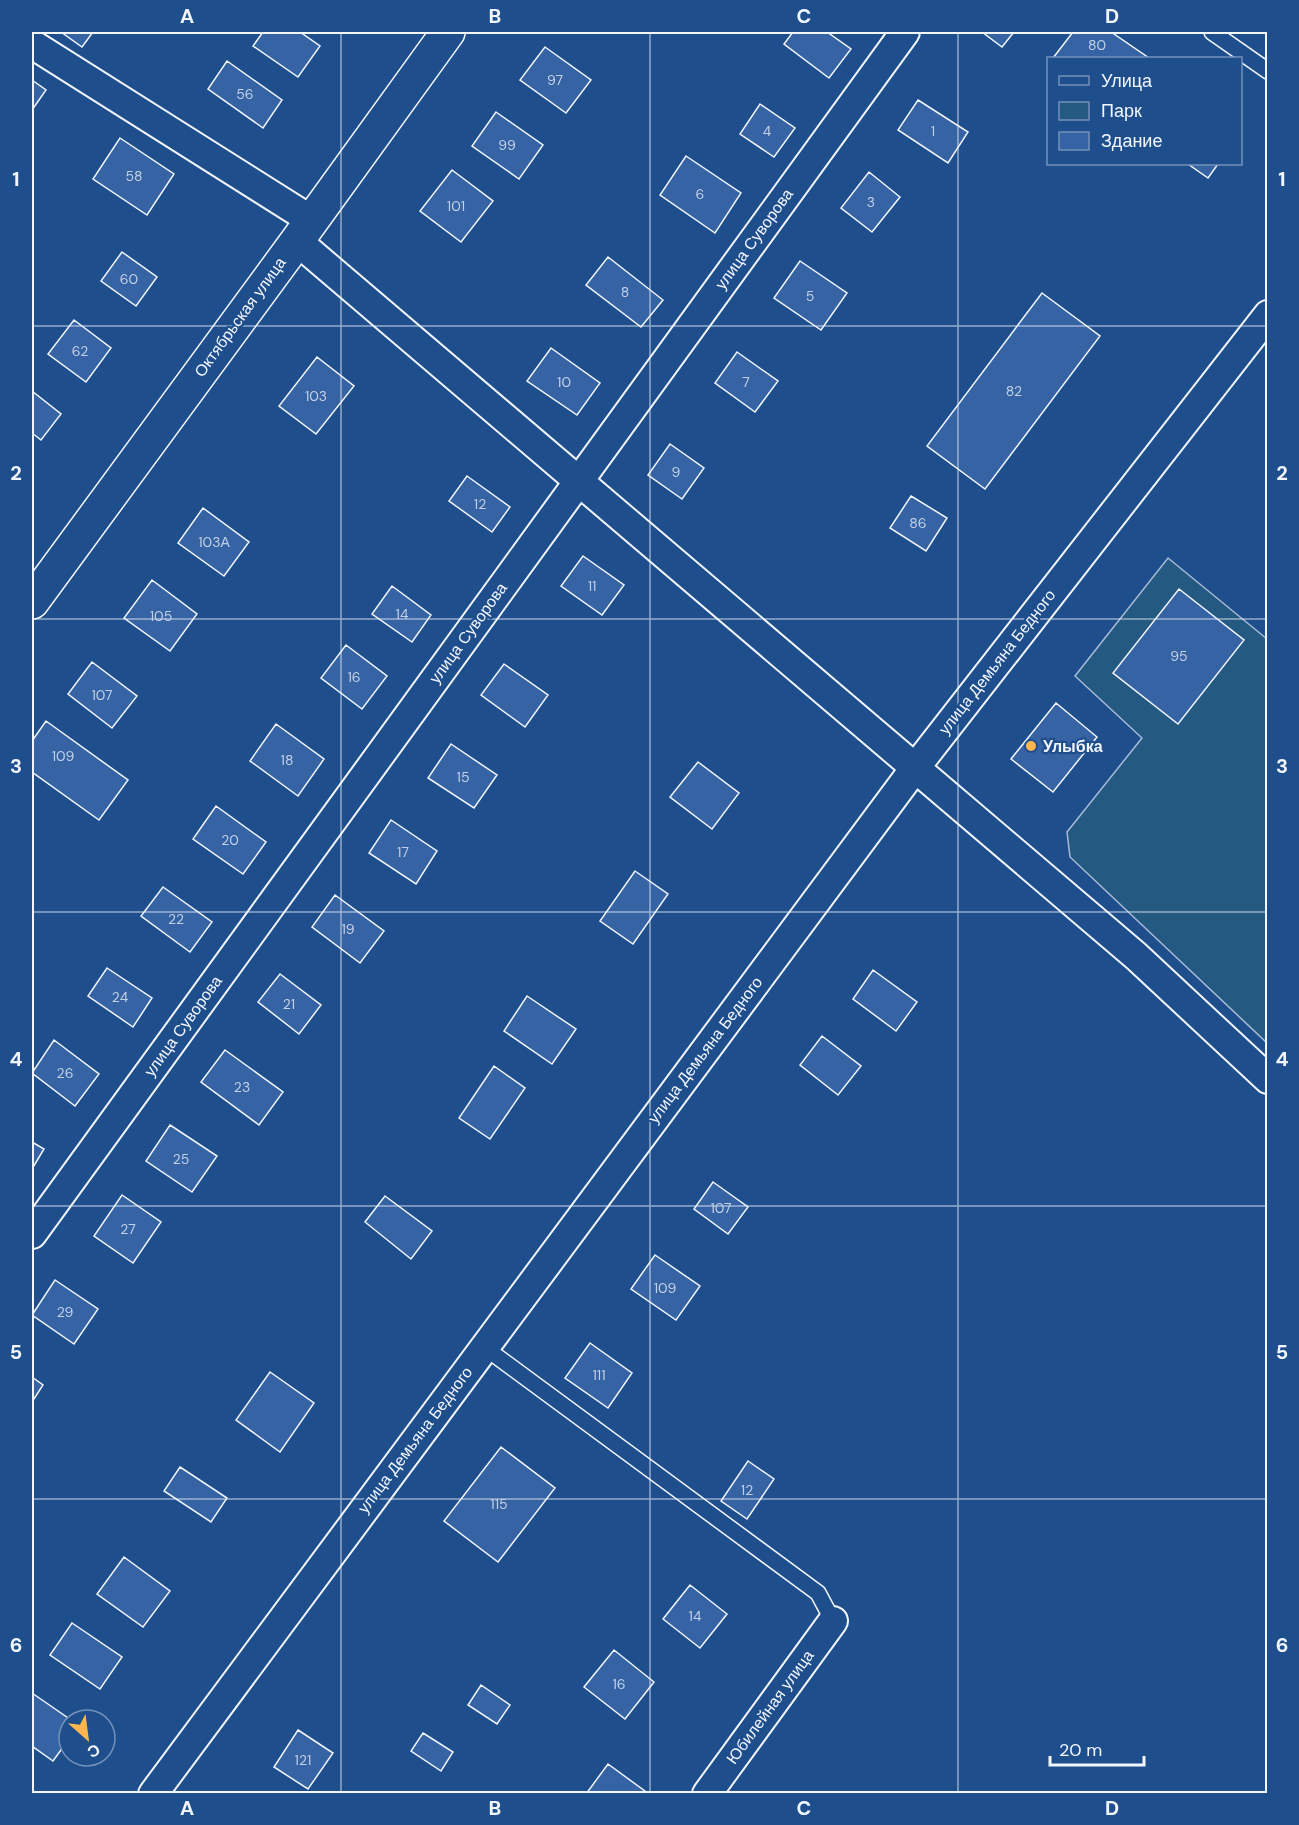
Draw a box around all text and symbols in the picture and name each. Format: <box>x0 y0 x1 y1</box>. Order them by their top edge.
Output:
text: A <box>180 3 194 29</box>
text: B <box>489 3 501 29</box>
text: C <box>797 3 811 29</box>
text: D <box>1105 3 1119 29</box>
house number: 80 <box>1088 36 1106 54</box>
legend <box>1047 57 1242 165</box>
text: Улица <box>1101 69 1153 93</box>
house number: 97 <box>547 71 563 89</box>
house number: 56 <box>236 85 254 103</box>
text: Парк <box>1101 99 1142 123</box>
house number: 4 <box>763 122 772 140</box>
house number: 1 <box>931 122 935 140</box>
text: Здание <box>1101 129 1162 153</box>
house number: 99 <box>498 136 516 154</box>
text: 1 <box>12 166 20 192</box>
text: 1 <box>1278 166 1286 192</box>
house number: 58 <box>125 167 143 185</box>
street label: улица Суворова <box>710 184 798 294</box>
house number: 6 <box>696 185 704 203</box>
house number: 3 <box>867 193 875 211</box>
house number: 101 <box>447 197 465 215</box>
street label: Октябрьская улица <box>189 253 291 381</box>
house number: 60 <box>120 270 138 288</box>
house number: 8 <box>621 283 629 301</box>
house number: 5 <box>806 287 814 305</box>
house number: 62 <box>72 342 88 360</box>
house number: 10 <box>557 373 571 391</box>
house number: 7 <box>742 373 750 391</box>
house number: 82 <box>1006 382 1022 400</box>
house number: 103 <box>305 387 327 405</box>
text: 2 <box>10 460 22 486</box>
text: 2 <box>1276 460 1288 486</box>
house number: 9 <box>672 463 681 481</box>
house number: 12 <box>474 495 486 513</box>
house number: 86 <box>909 514 927 532</box>
house number: 103А <box>198 533 230 551</box>
house number: 11 <box>588 577 596 595</box>
street label: улица Суворова <box>424 578 512 688</box>
street label: улица Демьяна Бедного <box>934 585 1060 739</box>
house number: 14 <box>396 605 409 623</box>
house number: 105 <box>150 607 172 625</box>
house number: 95 <box>1170 647 1188 665</box>
house number: 16 <box>347 668 361 686</box>
house number: 107 <box>91 686 113 704</box>
place label: Улыбка <box>1043 736 1103 757</box>
marker: Улыбка <box>1024 739 1038 753</box>
house number: 109 <box>52 747 75 765</box>
house number: 18 <box>281 751 293 769</box>
text: 3 <box>10 753 22 779</box>
text: 3 <box>1276 753 1288 779</box>
house number: 15 <box>457 768 469 786</box>
house number: 20 <box>221 831 239 849</box>
house number: 17 <box>397 843 409 861</box>
house number: 22 <box>168 910 184 928</box>
house number: 19 <box>341 920 355 938</box>
street label: улица Суворова <box>139 971 227 1081</box>
street label: улица Демьяна Бедного <box>643 972 767 1128</box>
house number: 24 <box>112 988 129 1006</box>
house number: 21 <box>283 995 295 1013</box>
text: 4 <box>10 1046 23 1072</box>
text: 4 <box>1276 1046 1289 1072</box>
house number: 26 <box>57 1064 73 1082</box>
house number: 23 <box>234 1078 250 1096</box>
house number: 25 <box>173 1150 189 1168</box>
house number: 107 <box>710 1199 732 1217</box>
house number: 27 <box>120 1220 136 1238</box>
house number: 109 <box>654 1279 677 1297</box>
house number: 29 <box>57 1303 74 1321</box>
text: 5 <box>10 1339 22 1365</box>
text: 5 <box>1276 1339 1288 1365</box>
street label: улица Демьяна Бедного <box>353 1362 477 1518</box>
house number: 111 <box>592 1366 606 1384</box>
house number: 12 <box>741 1481 753 1499</box>
house number: 115 <box>490 1495 508 1513</box>
house number: 14 <box>689 1607 702 1625</box>
text: 6 <box>10 1632 22 1658</box>
text: 6 <box>1276 1632 1288 1658</box>
street label: Юбилейная улица <box>722 1646 819 1768</box>
house number: 16 <box>612 1675 626 1693</box>
north arrow <box>57 1708 117 1768</box>
scale bar <box>1050 1729 1144 1767</box>
text: 20 m <box>1059 1738 1102 1762</box>
text: С <box>83 1739 104 1763</box>
house number: 121 <box>295 1751 311 1769</box>
text: A <box>180 1795 194 1821</box>
text: B <box>489 1795 501 1821</box>
text: C <box>797 1795 811 1821</box>
text: D <box>1105 1795 1119 1821</box>

